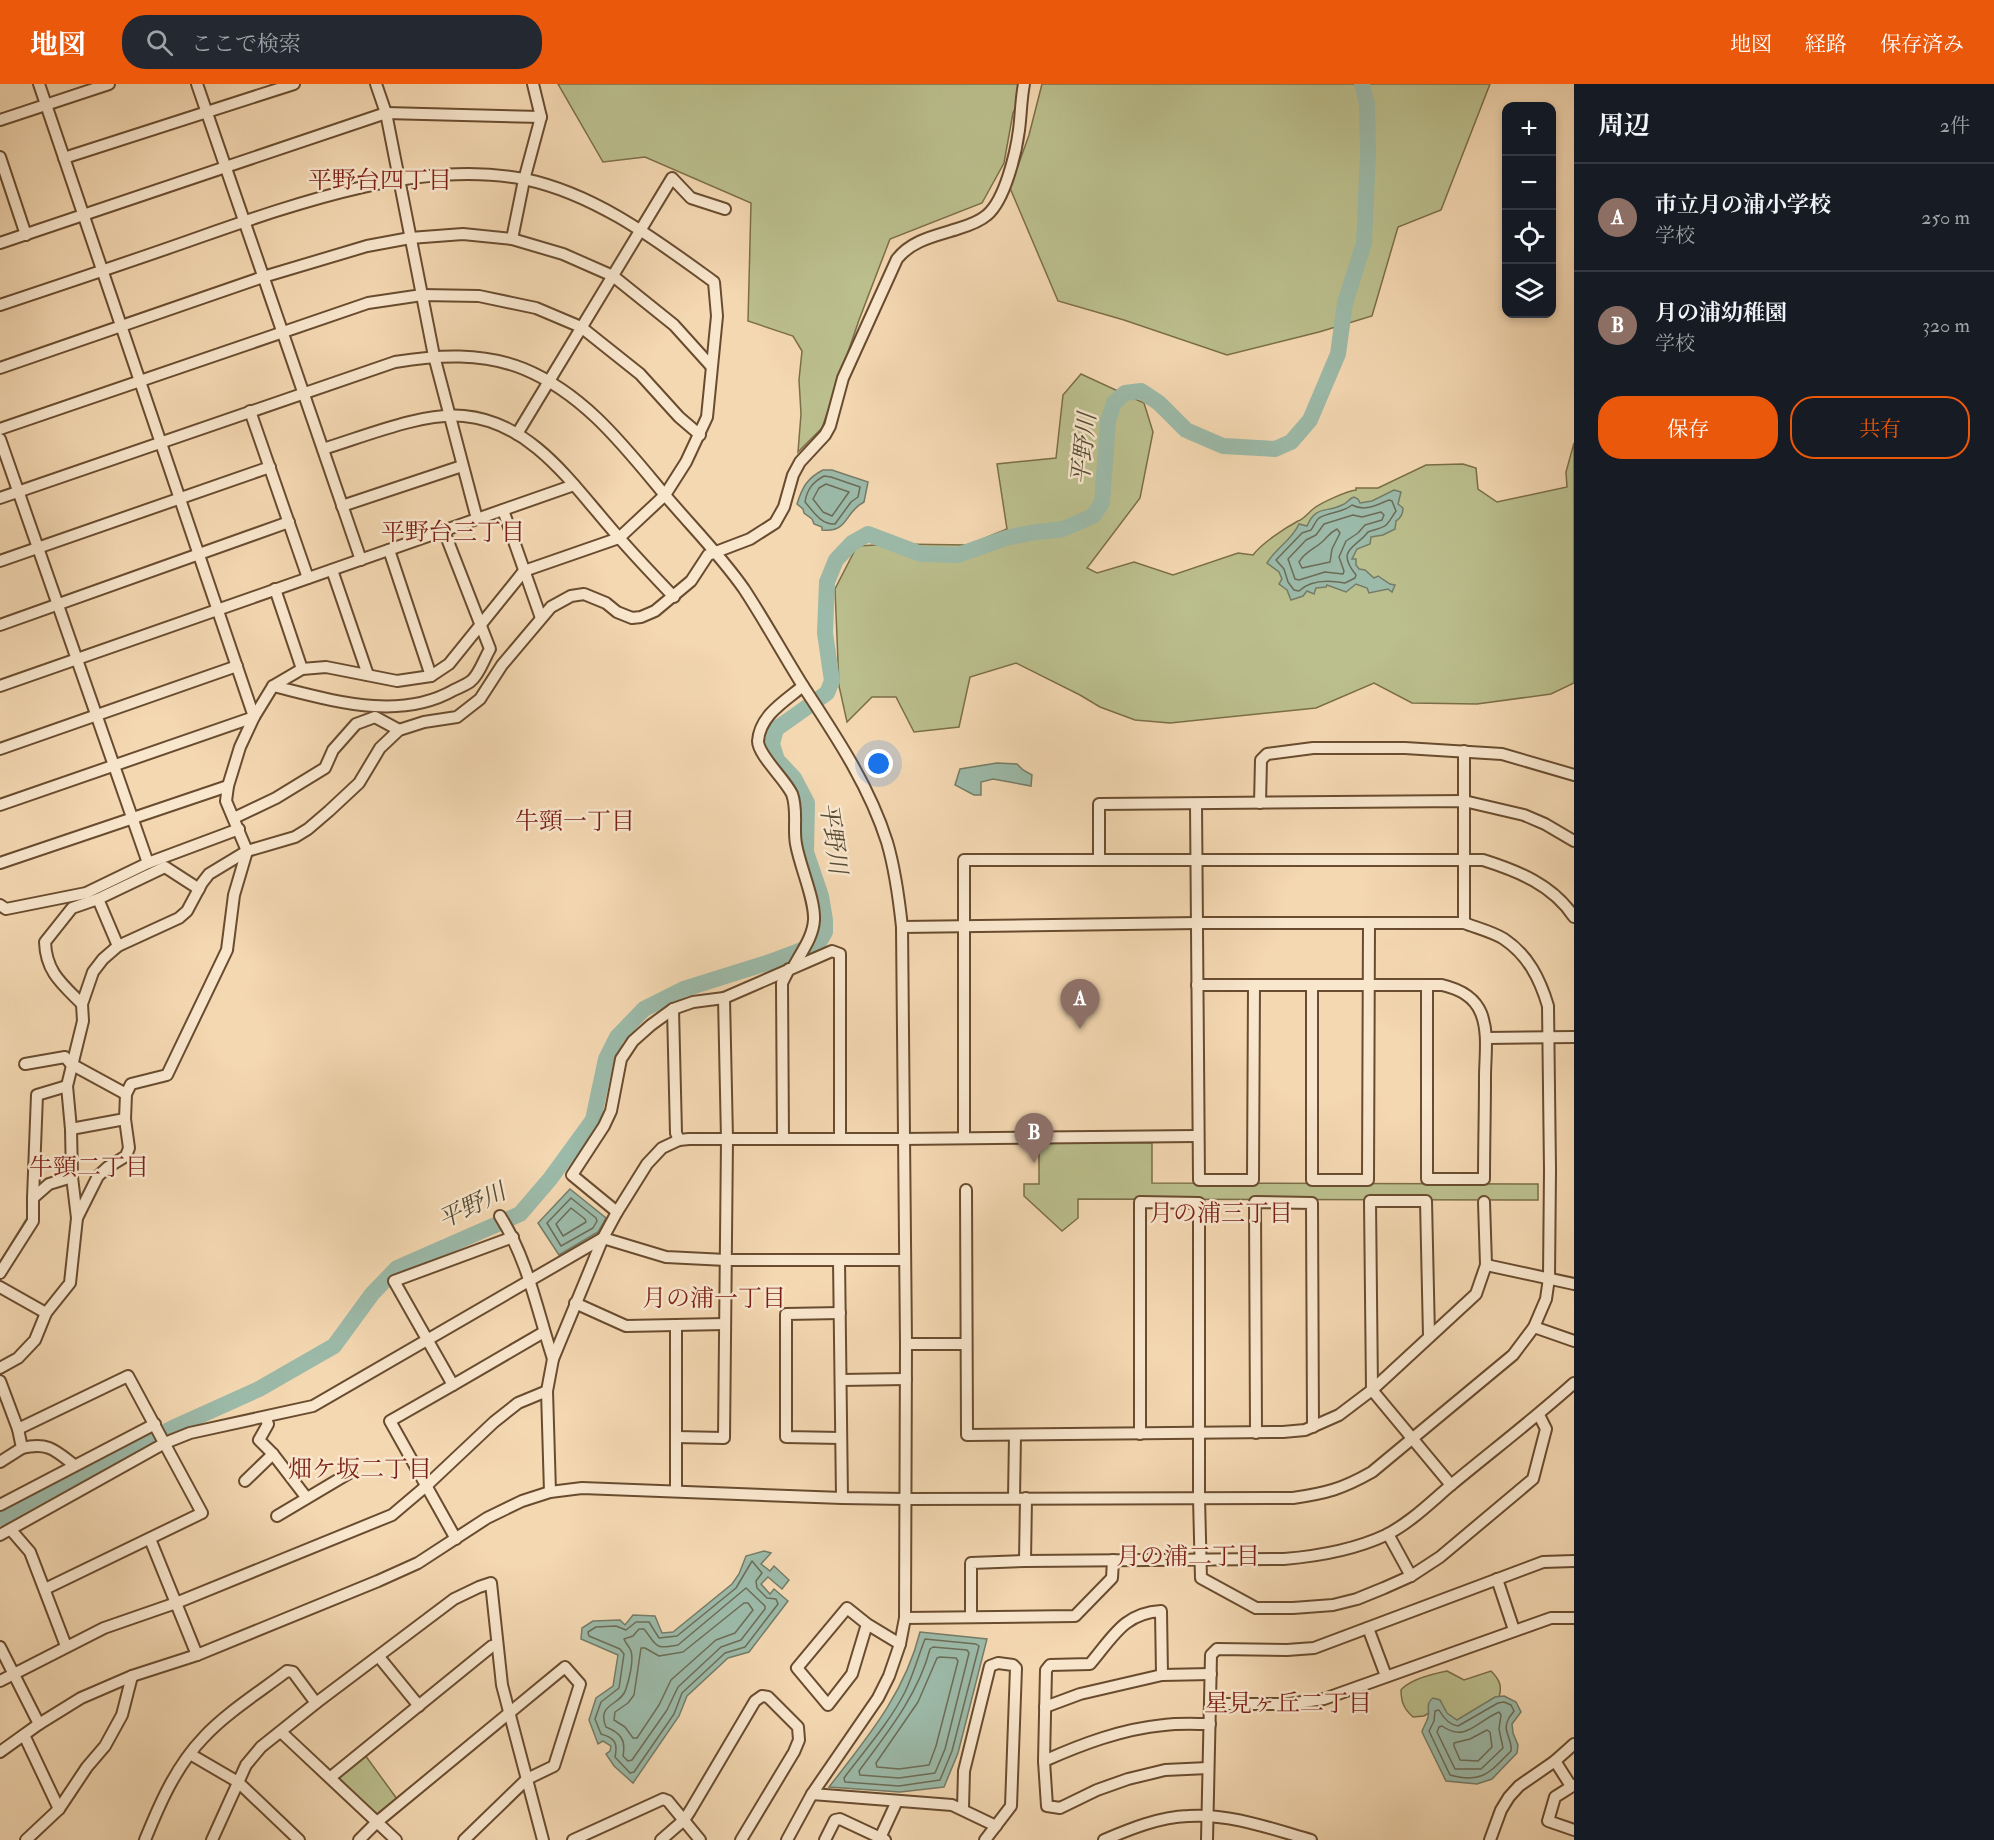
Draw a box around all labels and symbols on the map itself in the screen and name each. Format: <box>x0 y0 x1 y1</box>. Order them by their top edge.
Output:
district label: 平野台四丁目 <box>308 165 452 196</box>
water label: 平野川 <box>1065 409 1103 486</box>
district label: 平野台三丁目 <box>381 517 525 548</box>
your location <box>864 749 893 778</box>
water label: 平野川 <box>813 800 854 879</box>
district label: 牛頸一丁目 <box>515 806 635 837</box>
pin: A <box>1060 980 1100 1029</box>
pin: B <box>1014 1114 1054 1163</box>
district label: 牛頸二丁目 <box>29 1152 149 1183</box>
water label: 平野川 <box>433 1175 514 1236</box>
district label: 月の浦三丁目 <box>1149 1198 1293 1229</box>
district label: 月の浦一丁目 <box>642 1283 786 1314</box>
district label: 畑ケ坂二丁目 <box>288 1454 432 1485</box>
district label: 月の浦二丁目 <box>1116 1541 1260 1572</box>
district label: 星見ヶ丘二丁目 <box>1204 1688 1372 1719</box>

